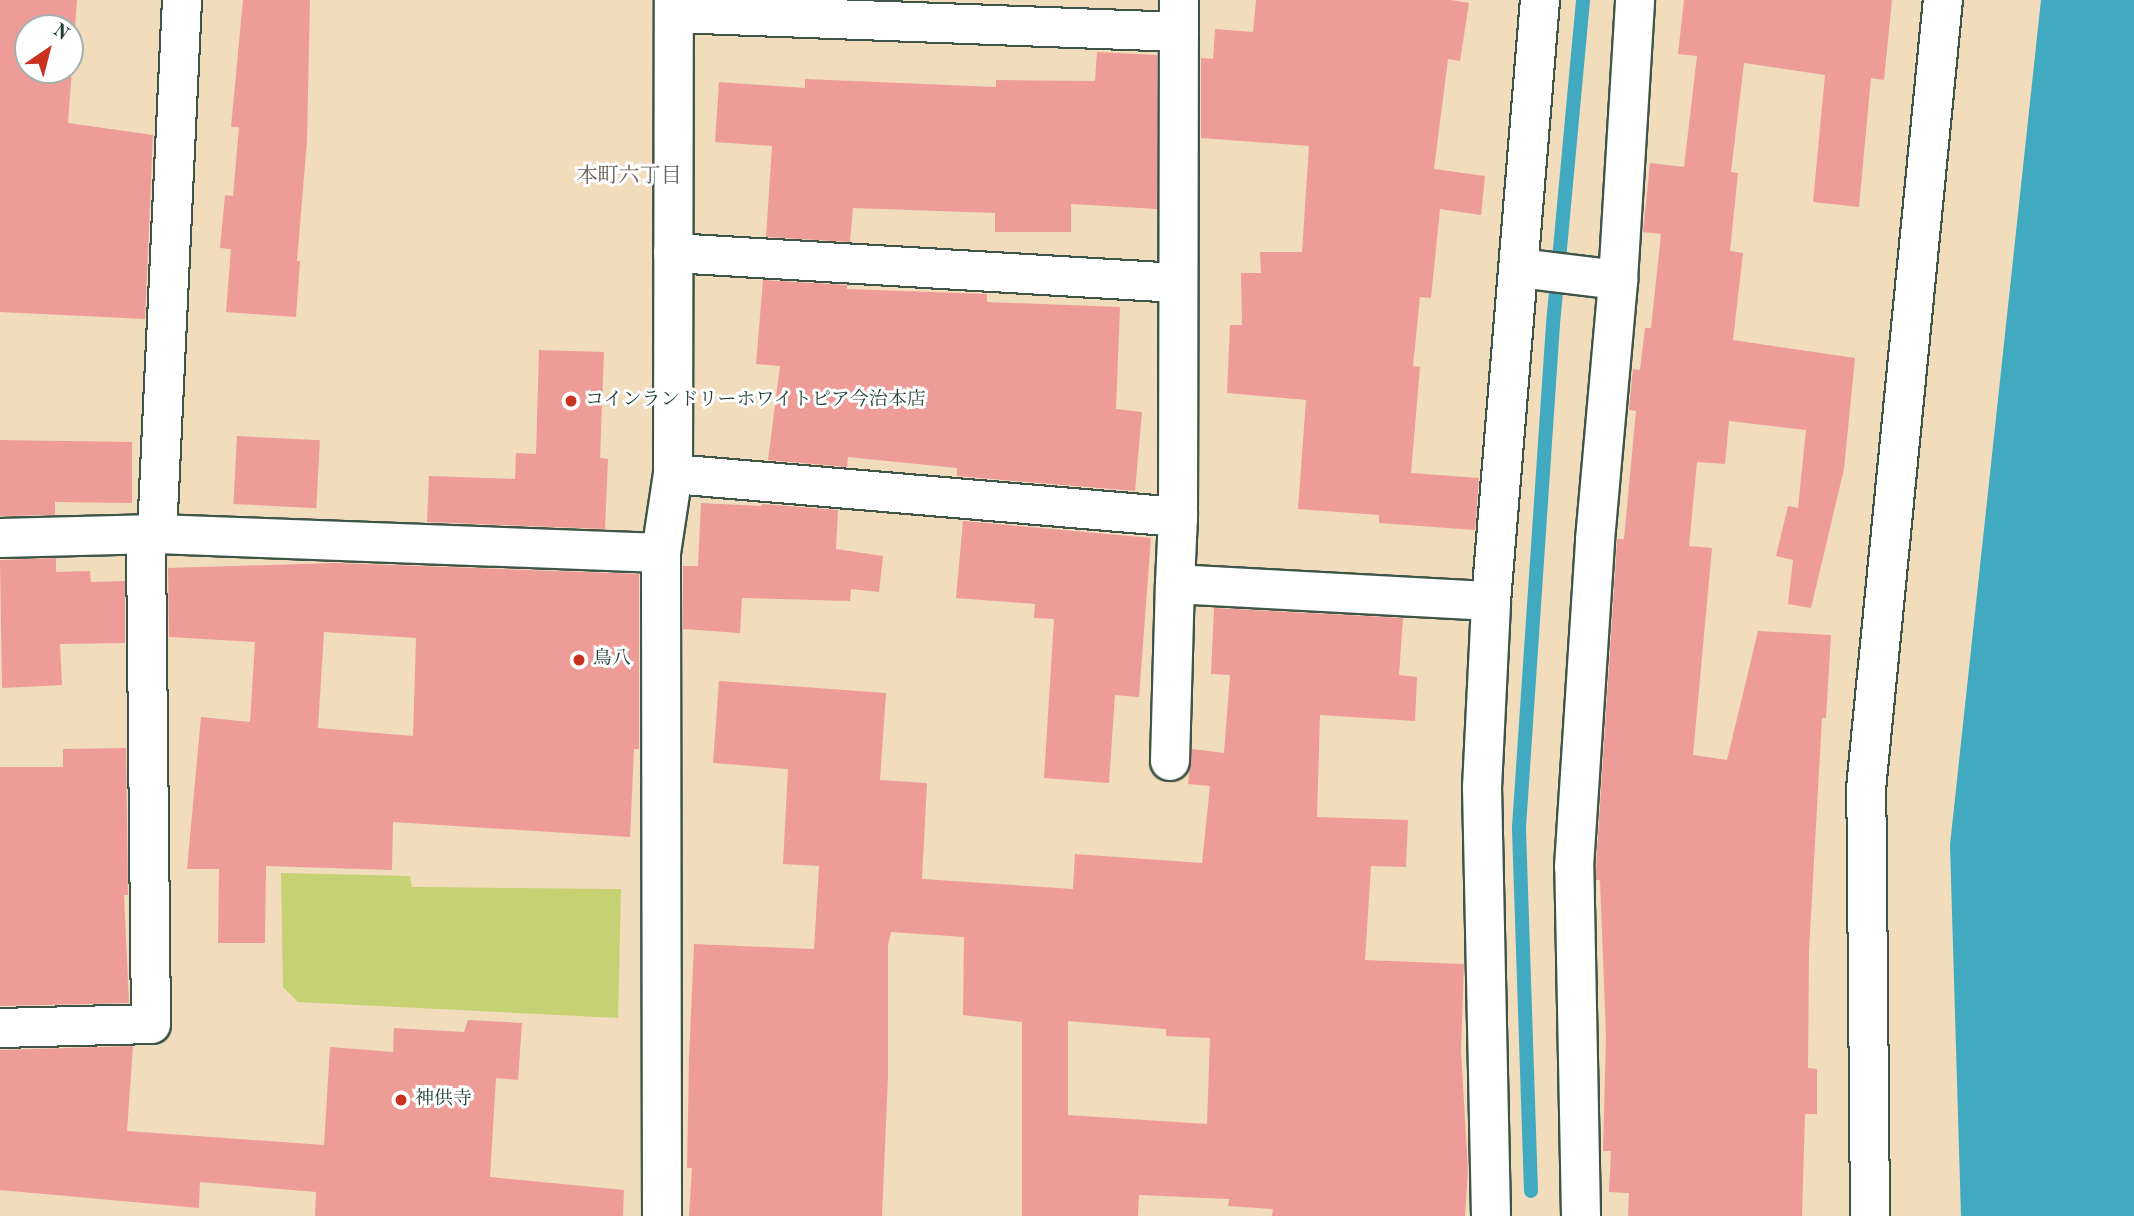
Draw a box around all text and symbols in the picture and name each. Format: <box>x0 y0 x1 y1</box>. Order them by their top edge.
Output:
north arrow <box>14 14 84 84</box>
text: N <box>49 21 72 45</box>
district label: 本町六丁目 <box>577 164 681 190</box>
place label: コインランドリーホワイトピア今治本店 <box>585 390 927 412</box>
marker: コインランドリーホワイトピア今治本店 <box>563 393 579 409</box>
place label: 鳥八 <box>593 649 631 671</box>
marker: 鳥八 <box>571 652 587 668</box>
place label: 神供寺 <box>415 1089 472 1111</box>
marker: 神供寺 <box>393 1092 409 1108</box>

